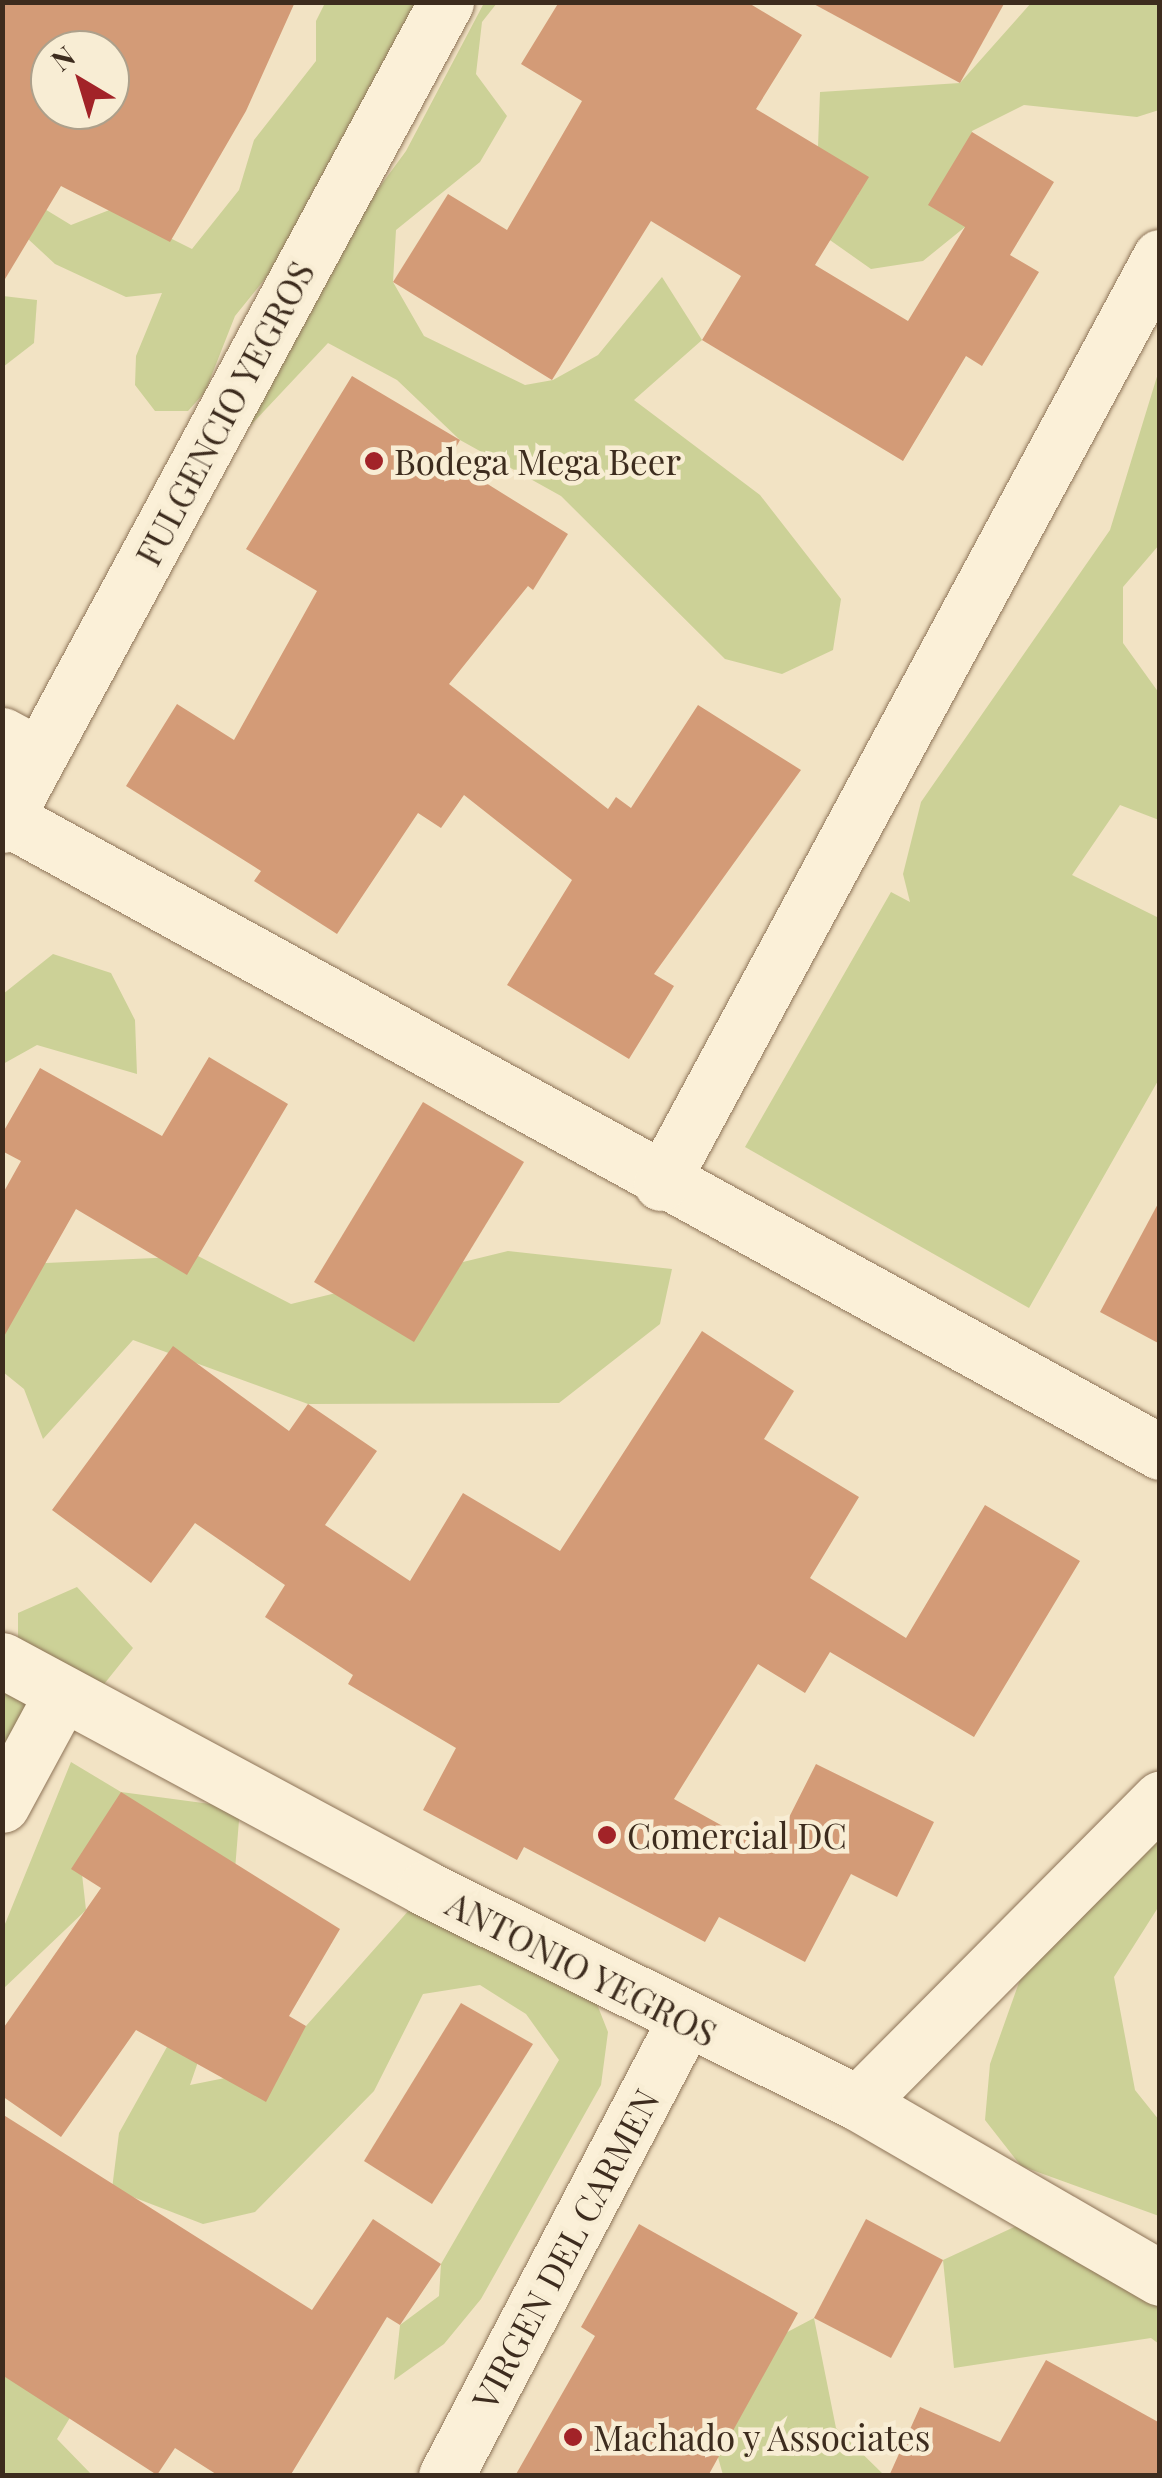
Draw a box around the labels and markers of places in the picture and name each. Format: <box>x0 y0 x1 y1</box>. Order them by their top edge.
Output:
place label: Bodega Mega Beer <box>394 440 682 482</box>
marker: Bodega Mega Beer <box>363 450 385 472</box>
place label: Comercial DC <box>627 1814 847 1856</box>
marker: Comercial DC <box>596 1824 618 1846</box>
place label: Machado y Associates <box>593 2416 933 2458</box>
marker: Machado y Associates <box>562 2426 584 2448</box>

